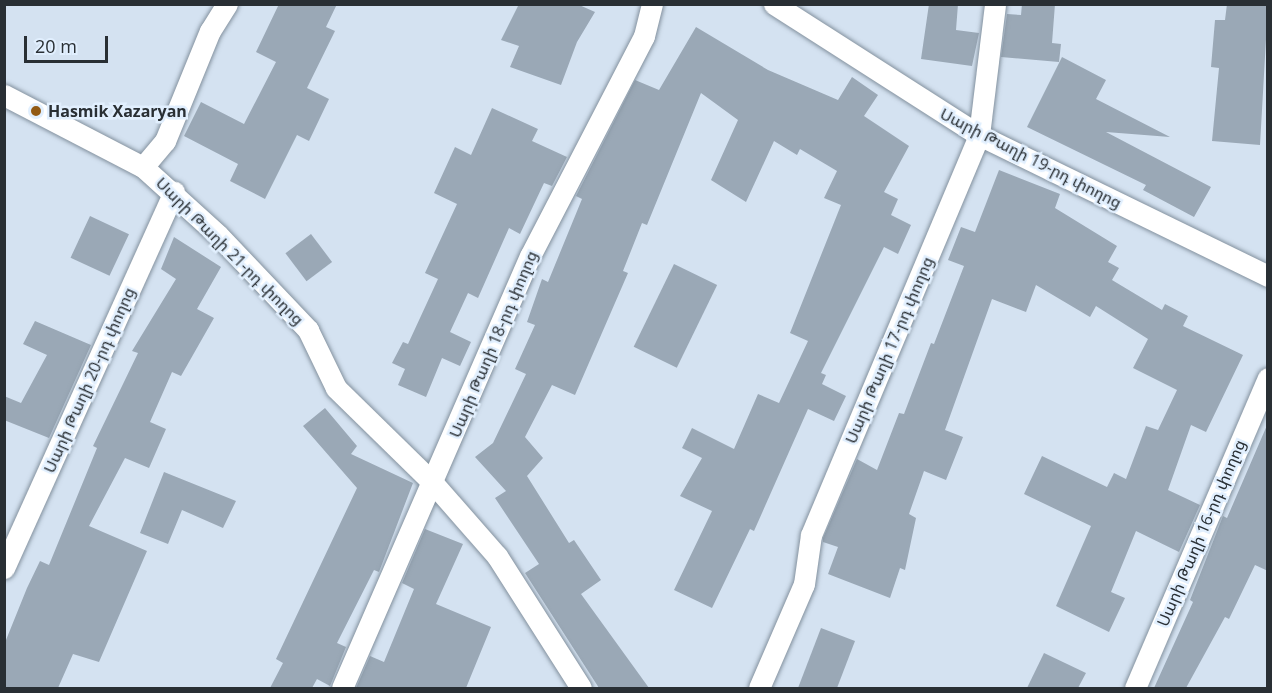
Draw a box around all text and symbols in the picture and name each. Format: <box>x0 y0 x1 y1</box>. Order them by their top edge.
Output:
scale bar <box>27 24 111 62</box>
text: 20 m <box>35 34 77 58</box>
place label: Hasmik Xazaryan <box>48 101 187 121</box>
marker: Hasmik Xazaryan <box>29 104 43 118</box>
street label: Սարի Թաղի 19-րդ փողոց <box>937 104 1125 212</box>
street label: Սարի Թաղի 21-րդ փողոց <box>152 173 308 329</box>
street label: Սարի Թաղի 18-րդ փողոց <box>445 248 541 440</box>
street label: Սարի Թաղի 17-րդ փողոց <box>841 254 937 446</box>
street label: Սարի Թաղի 20-րդ փողոց <box>39 284 139 476</box>
street label: Սարի Թաղի 16-րդ փողոց <box>1153 437 1249 629</box>

